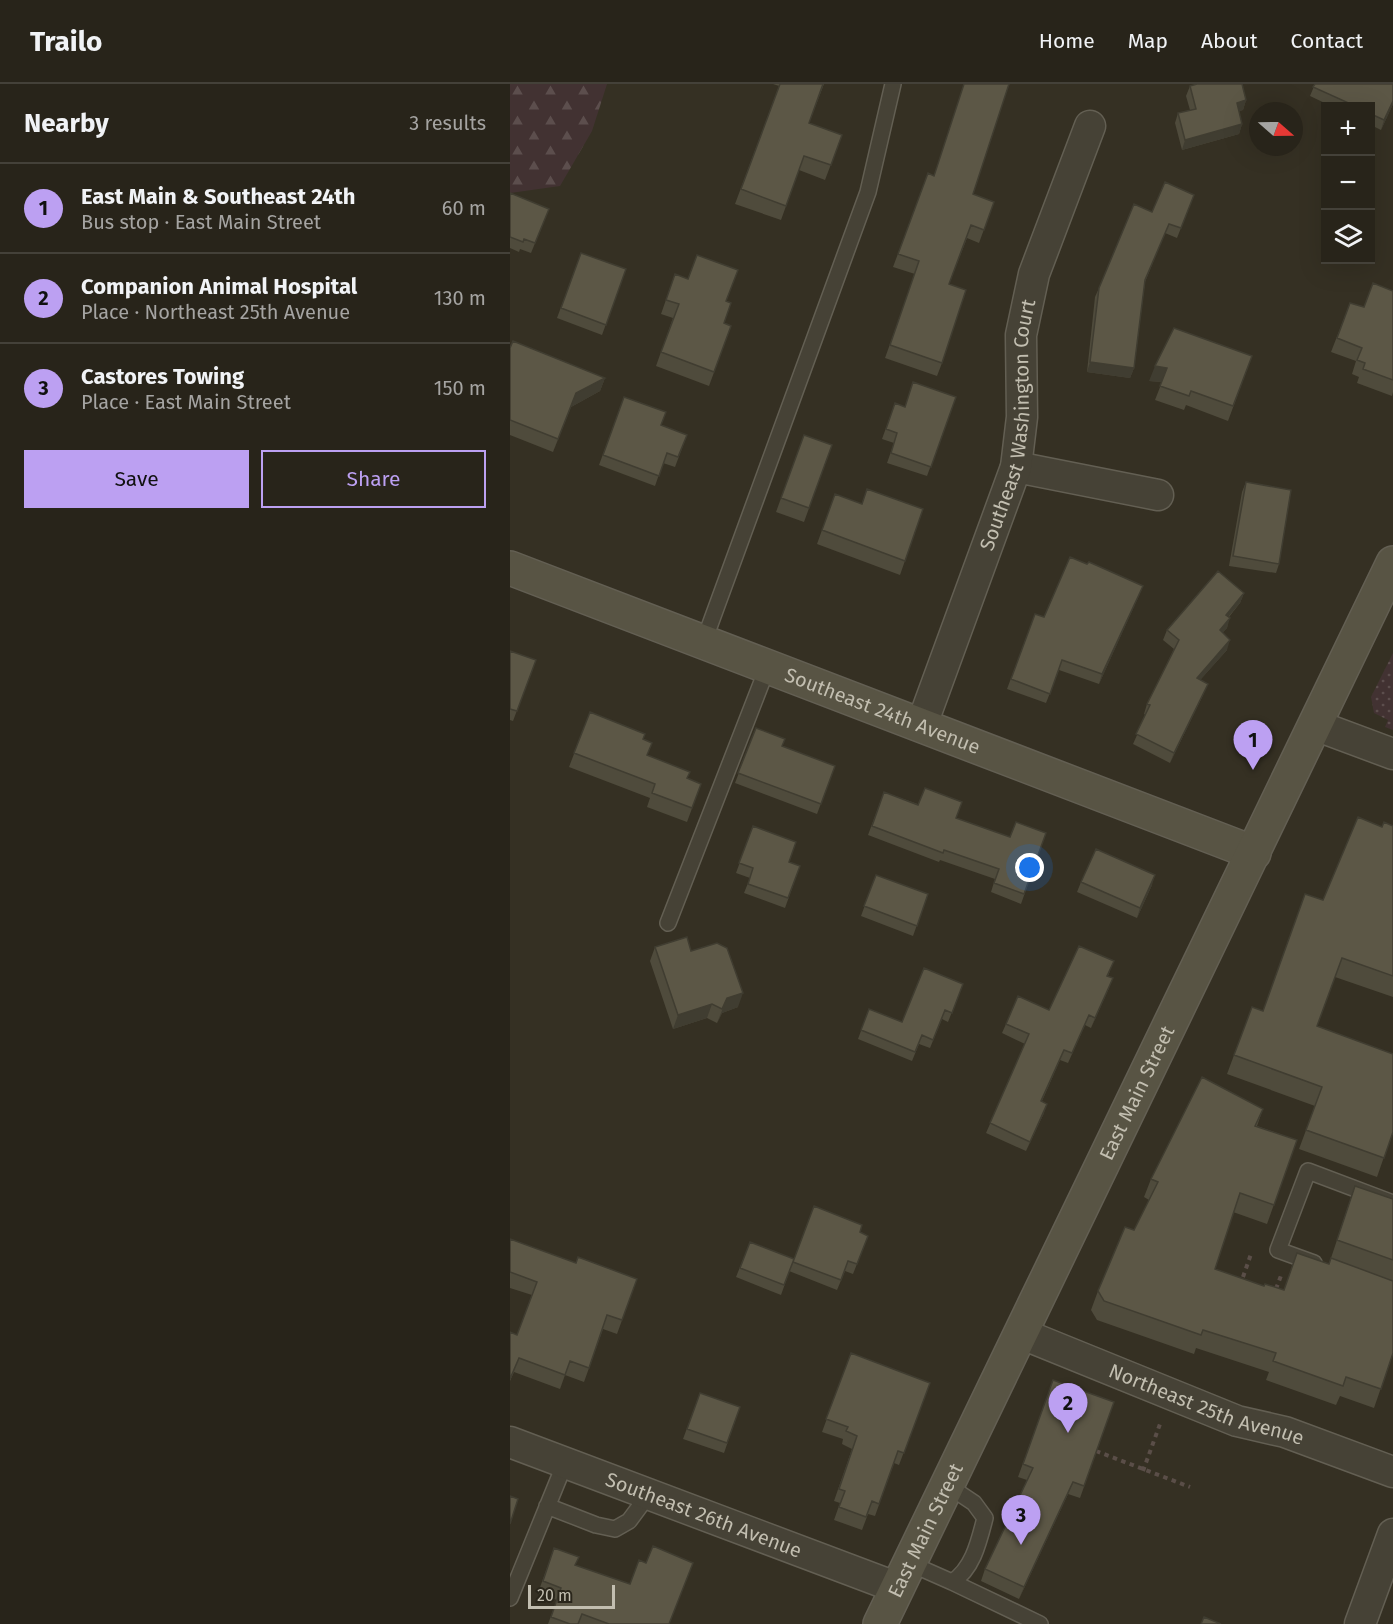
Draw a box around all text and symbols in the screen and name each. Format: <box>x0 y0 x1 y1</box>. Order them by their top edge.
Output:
text: Trailo <box>30 25 102 58</box>
text: Home <box>1039 28 1095 54</box>
text: Map <box>1128 28 1168 54</box>
text: About <box>1201 28 1258 54</box>
text: Contact <box>1291 28 1363 54</box>
north arrow <box>1249 102 1303 156</box>
map controls <box>1321 102 1375 264</box>
button: + <box>1321 102 1375 156</box>
text: Nearby <box>24 108 109 139</box>
text: 3 results <box>409 111 486 135</box>
button: − <box>1321 156 1375 210</box>
text: East Main & Southeast 24th <box>81 183 356 210</box>
text: 1 <box>39 196 48 220</box>
text: 60 m <box>442 196 486 220</box>
text: Bus stop · East Main Street <box>81 210 321 234</box>
button: layers <box>1321 210 1375 264</box>
text: Companion Animal Hospital <box>81 273 357 300</box>
text: 2 <box>38 286 49 310</box>
text: 130 m <box>434 286 486 310</box>
street label: Southeast Washington Court <box>974 296 1040 554</box>
text: Place · Northeast 25th Avenue <box>81 300 350 324</box>
text: Castores Towing <box>81 363 244 390</box>
text: 3 <box>38 376 49 400</box>
text: 150 m <box>434 376 486 400</box>
text: Place · East Main Street <box>81 390 291 414</box>
button: Save <box>24 450 249 508</box>
button: Share <box>261 450 486 508</box>
street label: Southeast 24th Avenue <box>782 662 984 759</box>
pin: 1 <box>1234 720 1272 770</box>
your location <box>1015 853 1044 882</box>
street label: East Main Street <box>1094 1021 1180 1164</box>
street label: Northeast 25th Avenue <box>1105 1358 1307 1450</box>
pin: 2 <box>1048 1384 1088 1433</box>
street label: East Main Street <box>883 1459 968 1602</box>
street label: Southeast 26th Avenue <box>602 1467 805 1563</box>
pin: 3 <box>1002 1496 1040 1545</box>
scale bar <box>528 1582 615 1610</box>
text: 20 m <box>537 1586 572 1605</box>

